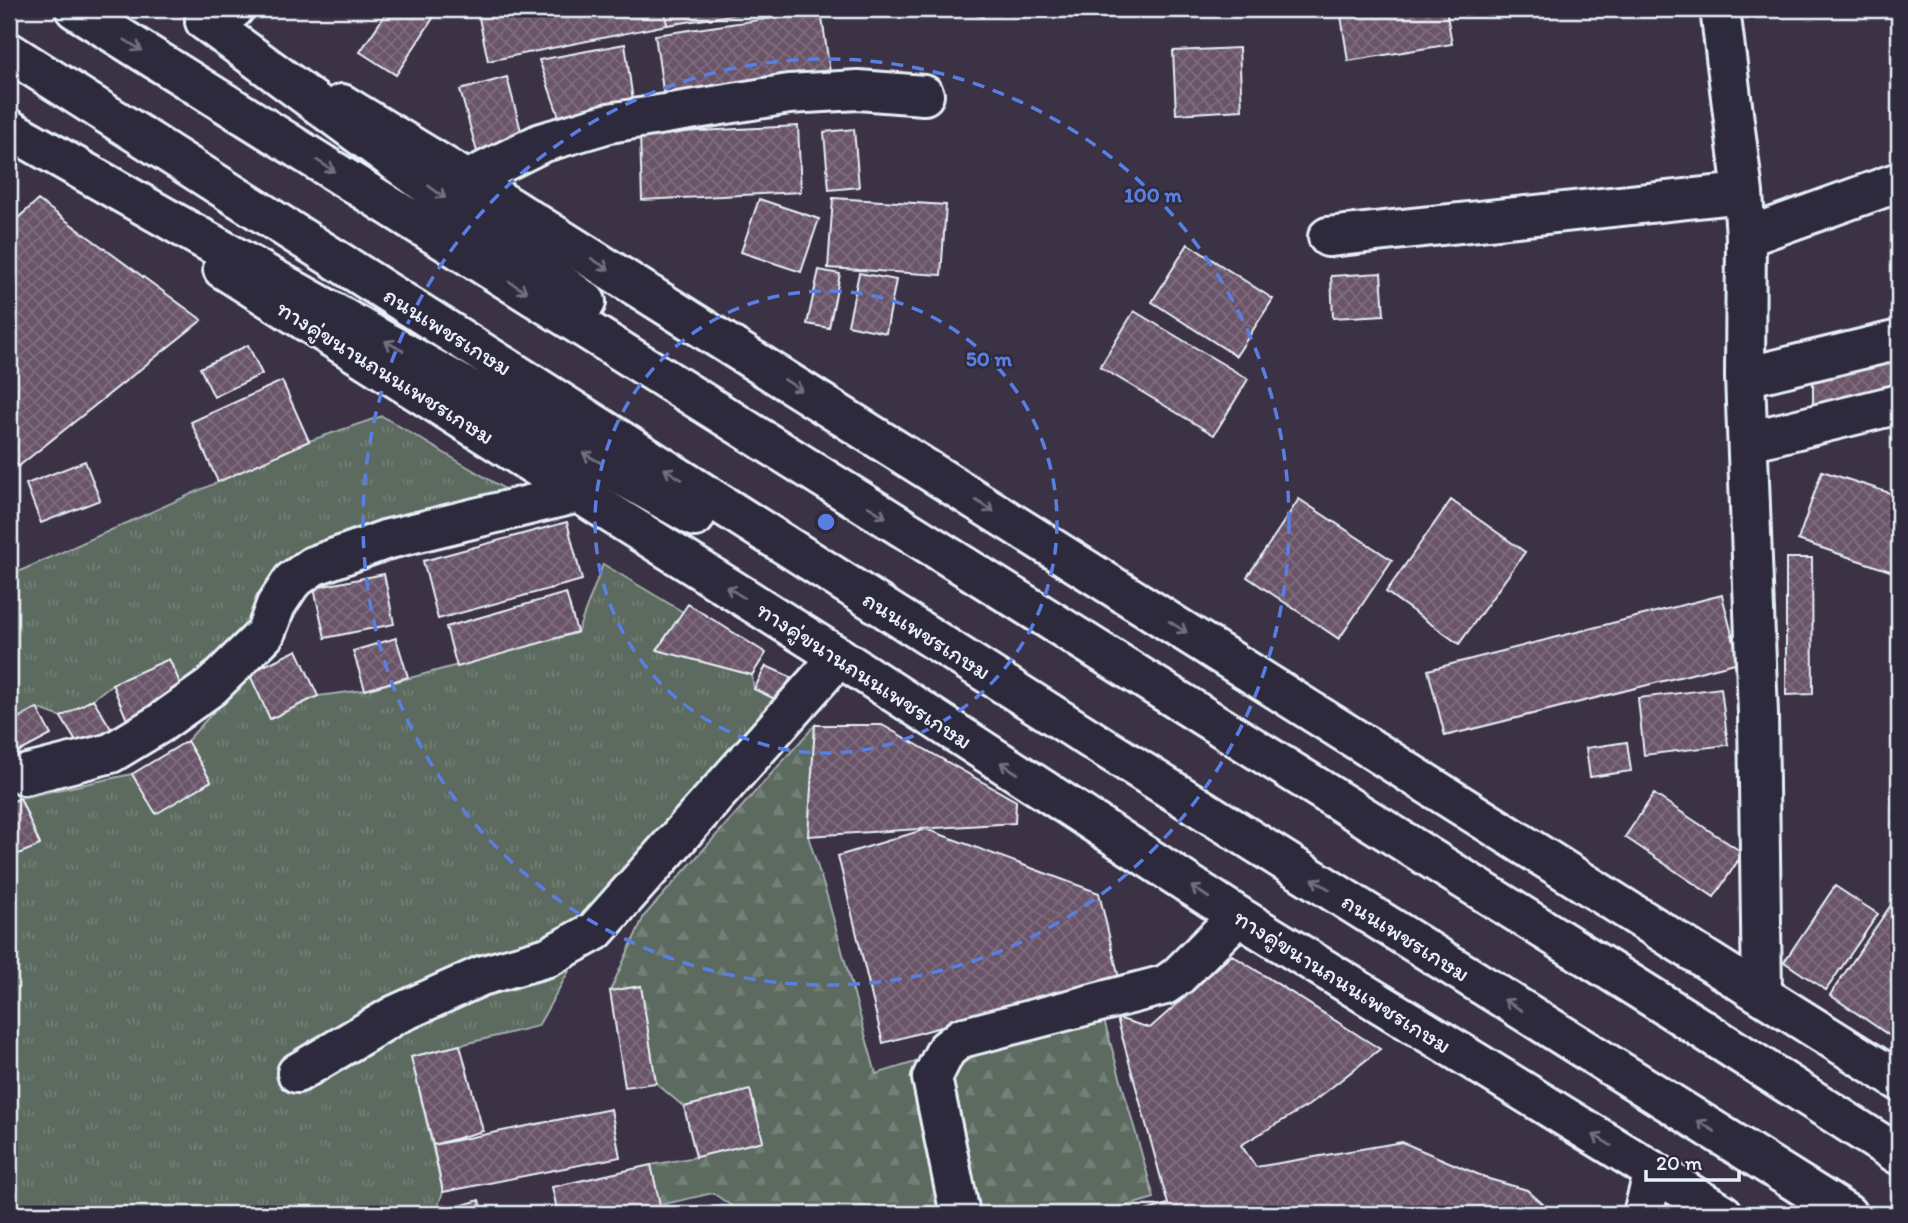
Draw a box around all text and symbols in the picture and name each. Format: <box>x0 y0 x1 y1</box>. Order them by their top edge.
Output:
one-way arrow <box>122 39 142 53</box>
one-way arrow <box>315 159 335 173</box>
text: 100 m <box>1124 182 1182 207</box>
one-way arrow <box>428 185 446 200</box>
one-way arrow <box>590 257 610 271</box>
street label: ถนนเพชรเกษม <box>379 280 517 382</box>
one-way arrow <box>508 280 528 294</box>
street label: ทางคู่ขนานถนนเพชรเกษม <box>271 293 500 452</box>
one-way arrow <box>384 339 405 352</box>
text: 50 m <box>966 346 1013 371</box>
one-way arrow <box>782 378 802 392</box>
one-way arrow <box>582 451 603 464</box>
one-way arrow <box>664 466 683 481</box>
one-way arrow <box>975 499 995 513</box>
one-way arrow <box>867 505 887 519</box>
centre of rings <box>814 510 838 534</box>
one-way arrow <box>726 584 746 598</box>
street label: ถนนเพชรเกษม <box>858 584 996 686</box>
street label: ทางคู่ขนานถนนเพชรเกษม <box>751 595 978 757</box>
one-way arrow <box>1168 620 1187 635</box>
one-way arrow <box>1000 760 1019 775</box>
one-way arrow <box>1311 876 1331 890</box>
one-way arrow <box>1191 884 1210 899</box>
street label: ถนนเพชรเกษม <box>1337 886 1475 988</box>
street label: ทางคู่ขนานถนนเพชรเกษม <box>1228 902 1457 1061</box>
one-way arrow <box>1504 997 1524 1011</box>
one-way arrow <box>1697 1118 1716 1133</box>
one-way arrow <box>1593 1132 1613 1146</box>
scale bar <box>1646 1139 1738 1183</box>
text: 20 m <box>1656 1150 1703 1175</box>

